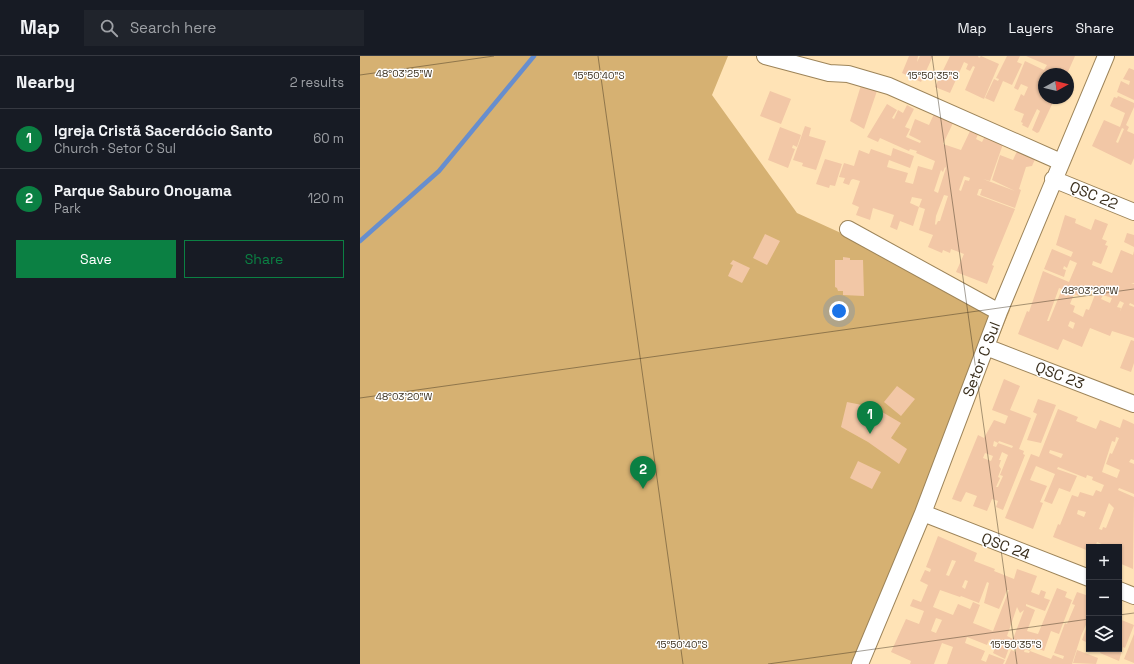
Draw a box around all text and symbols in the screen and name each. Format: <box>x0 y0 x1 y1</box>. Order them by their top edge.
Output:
search box <box>84 10 364 46</box>
text: Map <box>20 15 60 40</box>
icon: search <box>98 17 120 39</box>
text: Search here <box>130 18 216 37</box>
text: Map <box>957 19 987 37</box>
text: Layers <box>1009 19 1053 37</box>
text: Share <box>1075 19 1114 37</box>
text: 48°03'25"W <box>376 67 432 80</box>
north arrow <box>1038 68 1074 104</box>
text: 15°50'40"S <box>573 69 625 82</box>
text: 15°50'35"S <box>907 69 959 82</box>
text: Nearby <box>16 71 75 93</box>
text: 2 results <box>290 74 344 91</box>
text: Igreja Cristã Sacerdócio Santo <box>54 121 273 140</box>
text: 1 <box>26 130 32 147</box>
text: 60 m <box>313 130 344 147</box>
text: Church · Setor C Sul <box>54 140 176 157</box>
street label: QSC 22 <box>1067 177 1121 213</box>
text: Parque Saburo Onoyama <box>54 181 232 200</box>
text: 2 <box>25 190 33 207</box>
text: 120 m <box>308 190 344 207</box>
text: Park <box>54 200 81 217</box>
button: Save <box>16 240 176 278</box>
button: Share <box>184 240 344 278</box>
text: 48°03'20"W <box>1062 284 1119 297</box>
your location <box>829 301 849 321</box>
street label: Setor C Sul <box>958 319 1004 399</box>
street label: QSC 23 <box>1033 357 1087 393</box>
text: 48°03'20"W <box>376 390 433 403</box>
pin: 1 <box>857 401 883 434</box>
pin: 2 <box>630 456 656 489</box>
street label: QSC 24 <box>979 528 1033 564</box>
map controls <box>1086 544 1122 652</box>
button: + <box>1086 544 1122 580</box>
button: − <box>1086 580 1122 616</box>
button: layers <box>1086 616 1122 652</box>
text: 15°50'40"S <box>656 638 708 651</box>
text: 15°50'35"S <box>990 638 1042 651</box>

